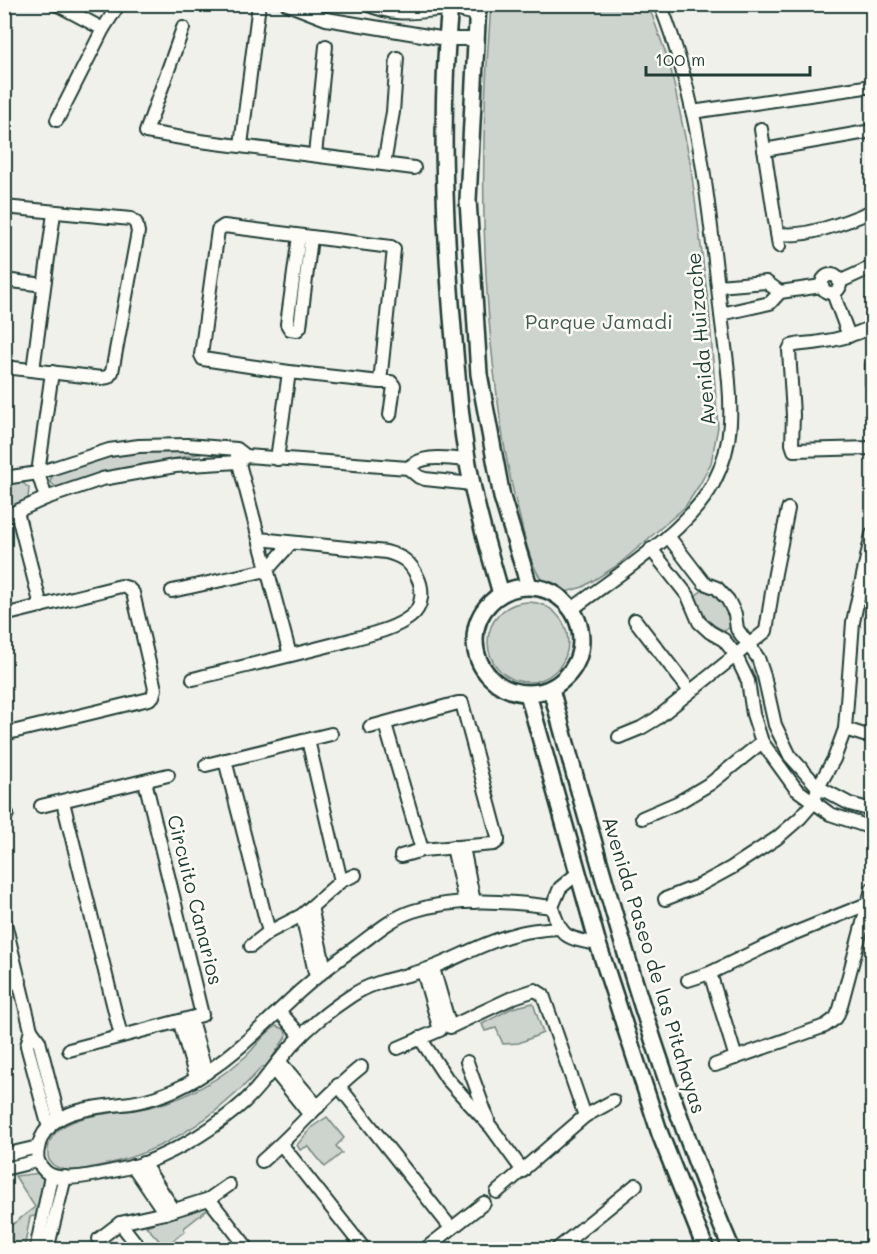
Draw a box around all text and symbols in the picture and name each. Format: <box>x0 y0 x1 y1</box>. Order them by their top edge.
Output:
scale bar <box>646 39 810 77</box>
text: 100 m <box>655 47 705 71</box>
street label: Avenida Huizache <box>679 251 721 427</box>
park label: Parque Jamadi <box>525 308 673 334</box>
street label: Circuito Canarios <box>162 812 230 987</box>
street label: Avenida Paseo de las Pitahayas <box>597 813 713 1117</box>

